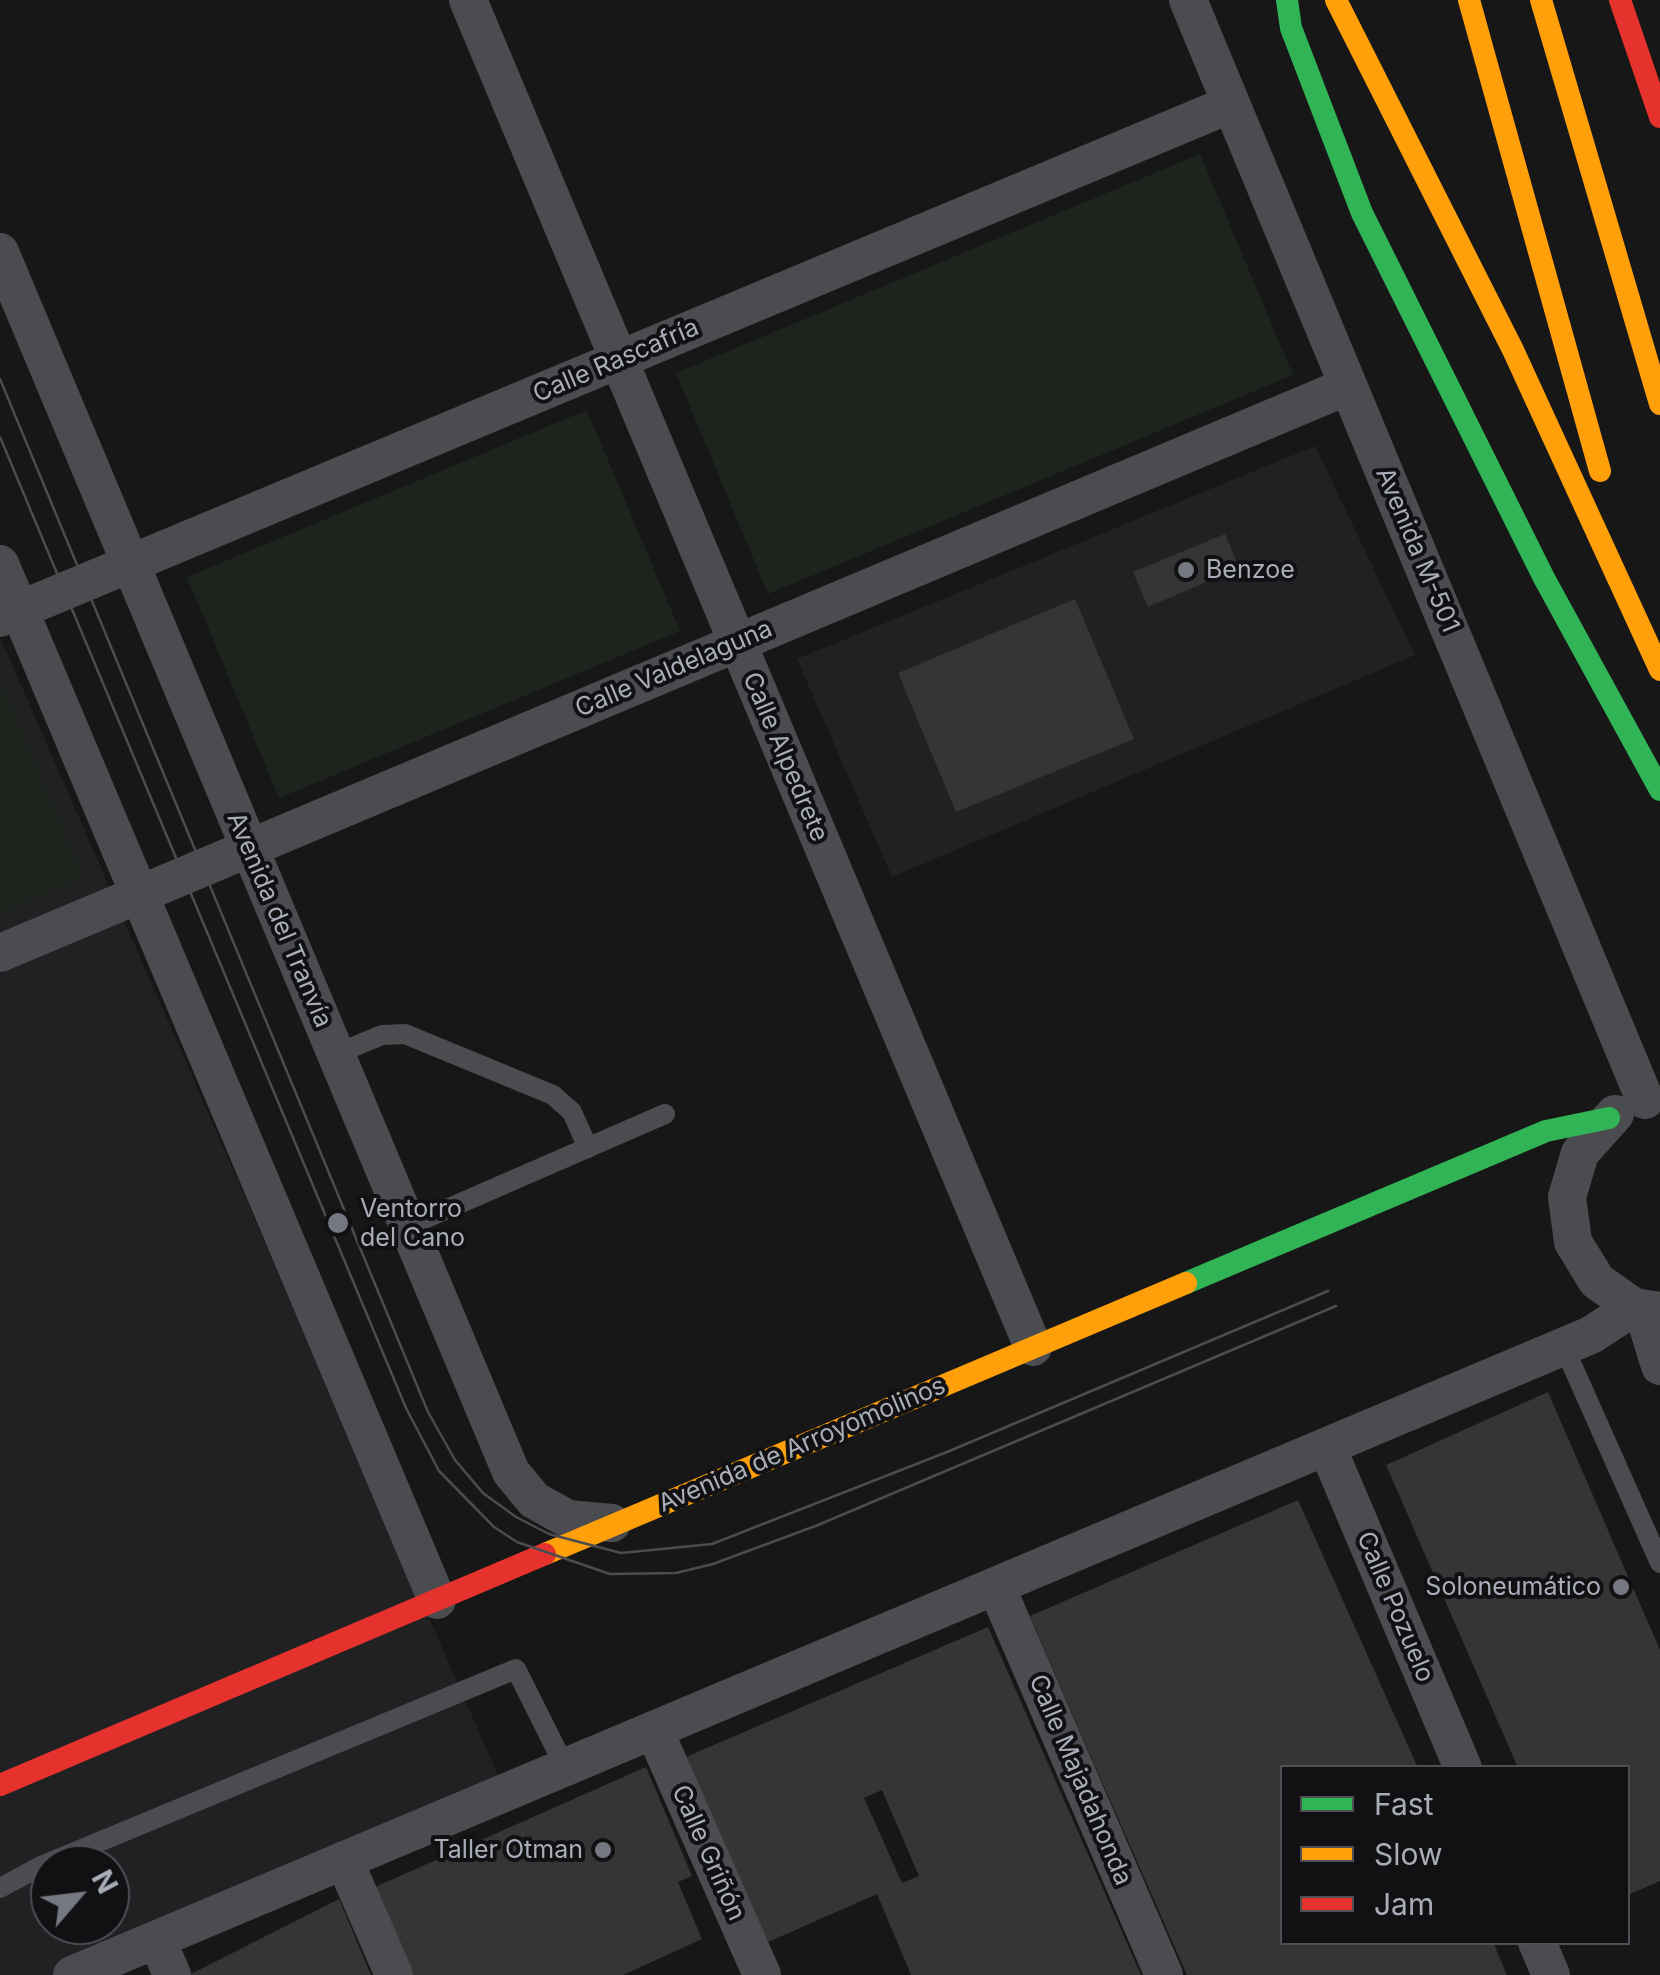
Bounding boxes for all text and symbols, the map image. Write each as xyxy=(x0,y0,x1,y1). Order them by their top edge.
street label: Calle Rascafría xyxy=(529,313,703,409)
street label: Avenida M-501 xyxy=(1369,463,1465,637)
place label: Benzoe xyxy=(1206,555,1295,585)
marker: Benzoe xyxy=(1175,559,1197,581)
street label: Calle Valdelaguna xyxy=(571,614,777,724)
street label: Calle Alpedrete xyxy=(736,668,834,846)
street label: Avenida del Tranvía xyxy=(220,808,338,1032)
place label: Ventorro del Cano xyxy=(360,1194,465,1253)
marker: Ventorro del Cano xyxy=(325,1210,351,1236)
street label: Avenida de Arroyomolinos xyxy=(654,1371,950,1519)
street label: Calle Pozuelo xyxy=(1350,1527,1440,1687)
place label: Soloneumático xyxy=(1425,1572,1601,1602)
marker: Soloneumático xyxy=(1610,1576,1632,1598)
street label: Calle Majadahonda xyxy=(1022,1670,1138,1890)
legend xyxy=(1280,1765,1630,1945)
street label: Calle Griñón xyxy=(665,1781,751,1925)
text: Fast xyxy=(1374,1786,1433,1822)
place label: Taller Otman xyxy=(434,1835,583,1865)
text: Slow xyxy=(1374,1836,1443,1872)
marker: Taller Otman xyxy=(592,1839,614,1861)
north arrow xyxy=(30,1845,130,1945)
text: N xyxy=(85,1864,125,1899)
text: Jam xyxy=(1374,1886,1434,1922)

